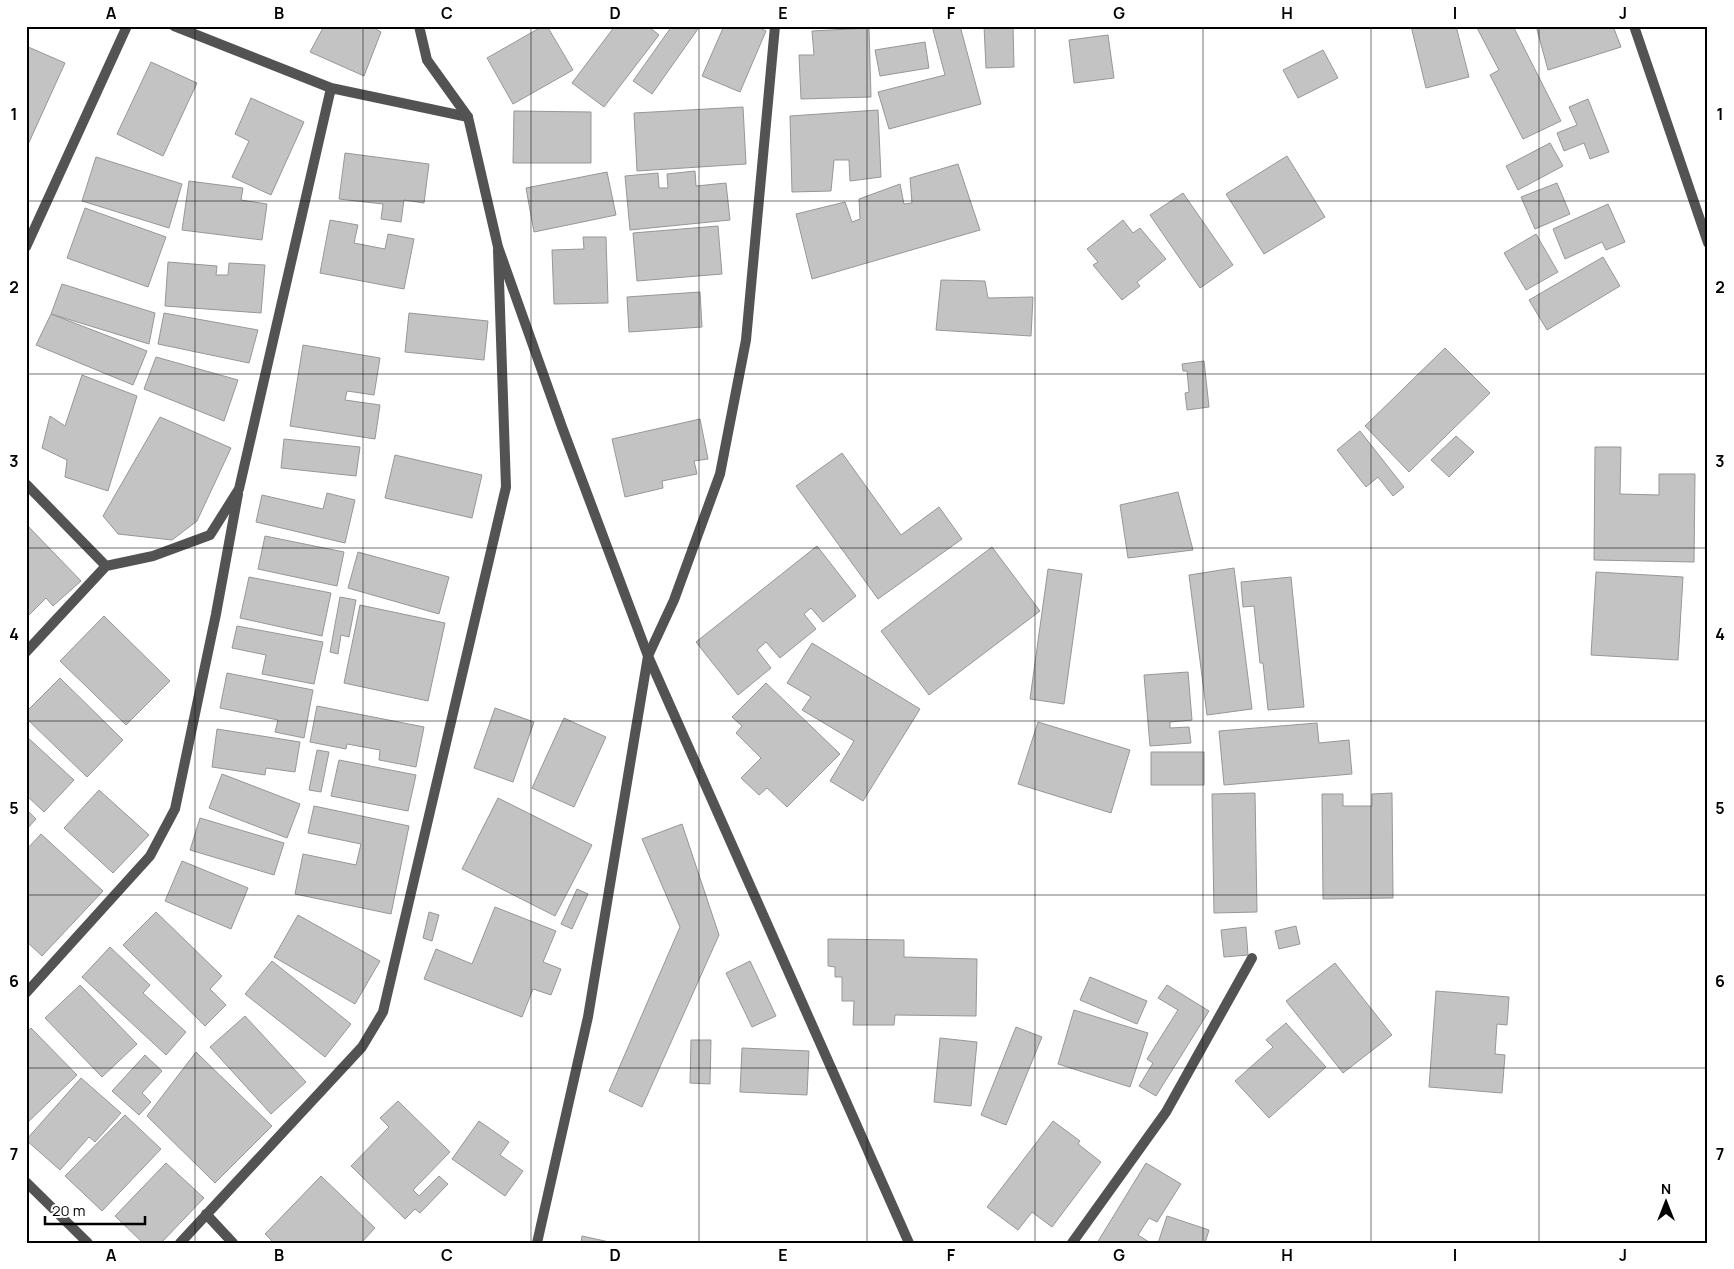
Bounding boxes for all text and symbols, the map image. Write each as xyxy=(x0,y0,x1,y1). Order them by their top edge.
text: A xyxy=(106,2,117,24)
text: B xyxy=(274,2,284,24)
text: C xyxy=(441,2,453,24)
text: D xyxy=(609,2,621,24)
text: E xyxy=(778,2,788,24)
text: F xyxy=(947,2,956,24)
text: G xyxy=(1113,2,1125,24)
text: H xyxy=(1281,2,1293,24)
text: I xyxy=(1453,2,1457,24)
text: J xyxy=(1619,2,1627,24)
text: 1 xyxy=(10,103,18,125)
text: 1 xyxy=(1716,103,1724,125)
text: 2 xyxy=(9,276,19,298)
text: 2 xyxy=(1715,276,1725,298)
text: 3 xyxy=(9,450,19,472)
text: 3 xyxy=(1715,450,1725,472)
text: 4 xyxy=(9,623,19,645)
text: 4 xyxy=(1715,623,1725,645)
text: 5 xyxy=(9,797,19,819)
text: 5 xyxy=(1715,797,1725,819)
text: 6 xyxy=(9,970,19,992)
text: 6 xyxy=(1715,970,1725,992)
text: 7 xyxy=(10,1143,18,1165)
text: 7 xyxy=(1716,1143,1724,1165)
north arrow xyxy=(1642,1176,1692,1226)
text: N xyxy=(1661,1179,1671,1198)
scale bar xyxy=(45,1194,145,1226)
text: 20 m xyxy=(52,1200,85,1221)
text: A xyxy=(106,1244,117,1266)
text: B xyxy=(274,1244,284,1266)
text: C xyxy=(441,1244,453,1266)
text: D xyxy=(609,1244,621,1266)
text: E xyxy=(778,1244,788,1266)
text: F xyxy=(947,1244,956,1266)
text: G xyxy=(1113,1244,1125,1266)
text: H xyxy=(1281,1244,1293,1266)
text: I xyxy=(1453,1244,1457,1266)
text: J xyxy=(1619,1244,1627,1266)

